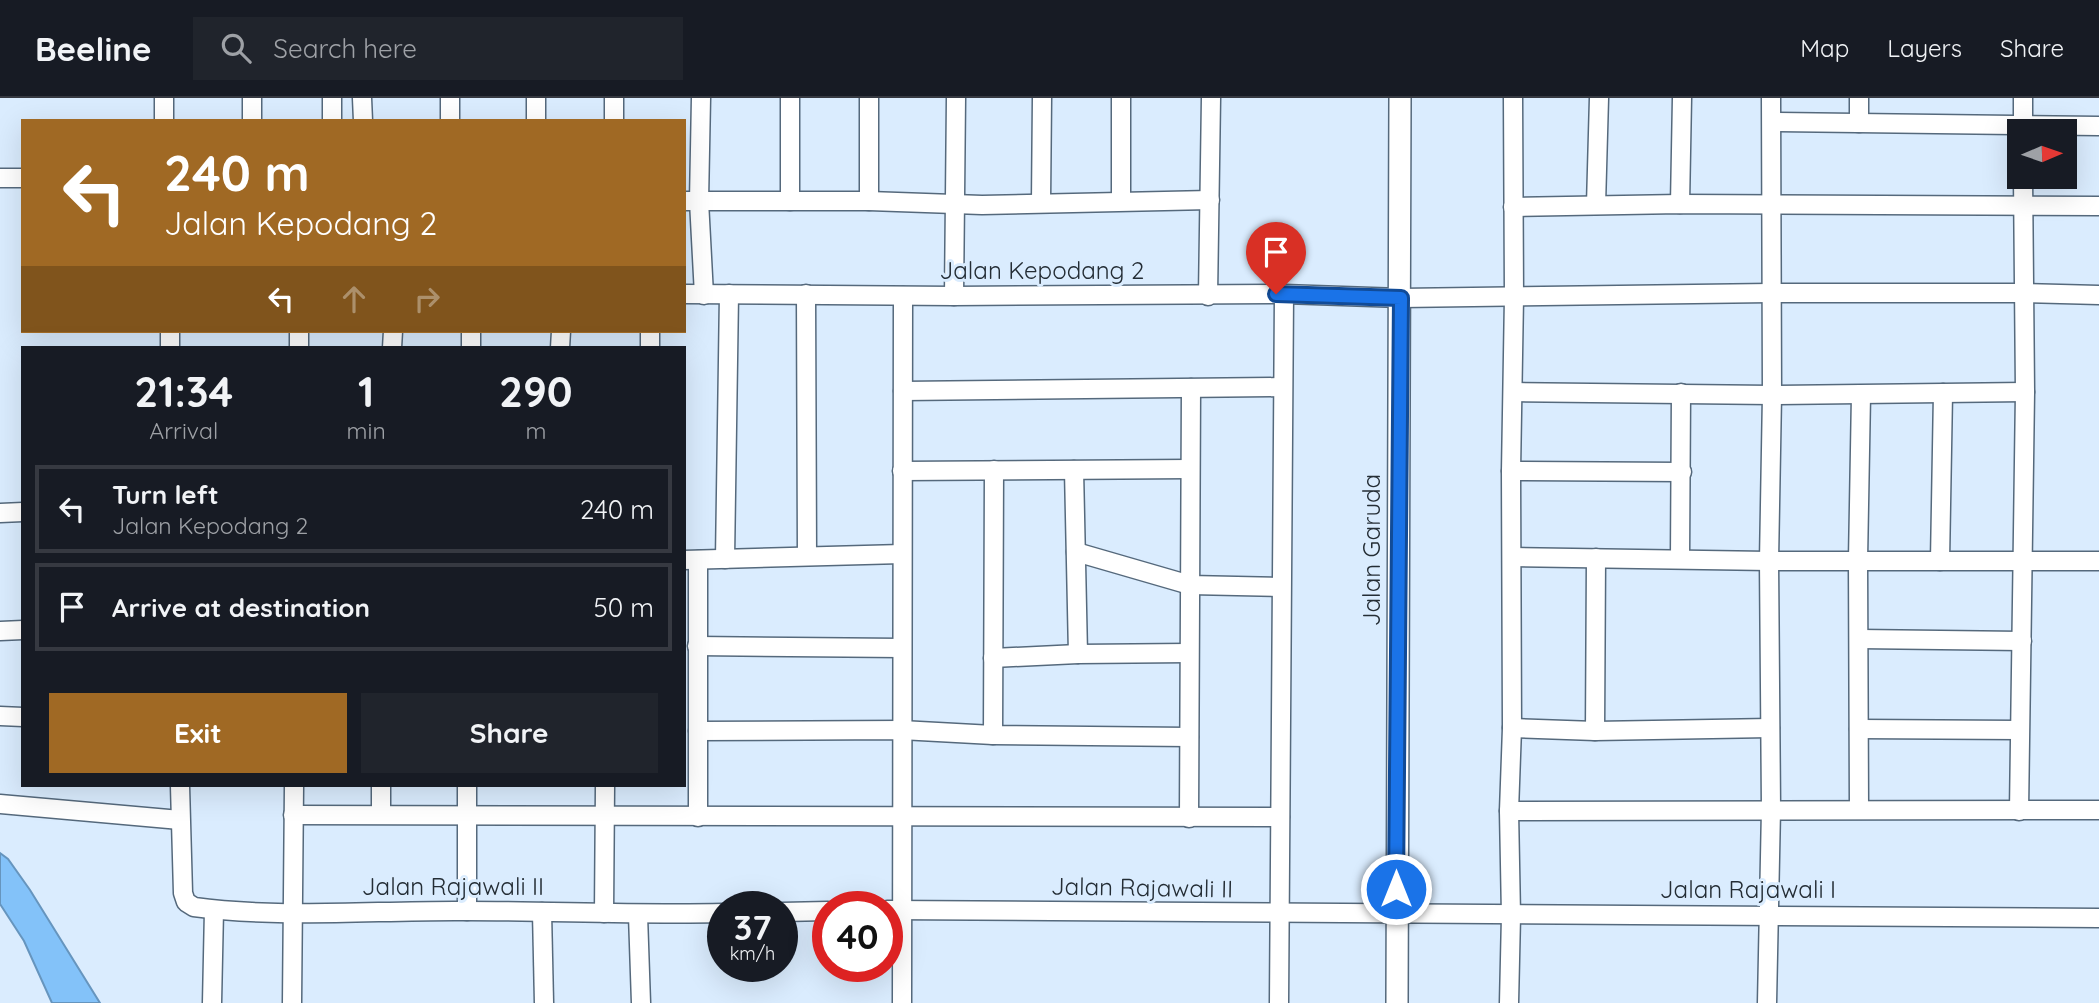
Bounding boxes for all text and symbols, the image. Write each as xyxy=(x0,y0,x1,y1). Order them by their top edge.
search box xyxy=(193,17,683,80)
text: Beeline xyxy=(35,28,151,69)
icon: search xyxy=(217,29,255,67)
text: Search here xyxy=(273,32,417,65)
text: Map xyxy=(1800,33,1849,63)
text: Layers xyxy=(1887,33,1962,63)
text: Share xyxy=(2000,33,2064,63)
north arrow xyxy=(2007,119,2077,189)
map controls xyxy=(2007,119,2077,189)
text: 240 m xyxy=(164,142,310,203)
icon: left xyxy=(49,147,140,238)
text: Jalan Kepodang 2 xyxy=(164,203,437,243)
pin xyxy=(1246,222,1306,294)
icon: arrive xyxy=(1257,233,1295,271)
street label: Jalan Kepodang 2 xyxy=(940,255,1144,285)
icon: left xyxy=(262,280,300,318)
icon: ahead xyxy=(335,280,373,318)
icon: right xyxy=(408,280,446,318)
text: 21:34 xyxy=(134,365,233,418)
text: 1 xyxy=(358,365,374,418)
text: 290 xyxy=(499,365,573,418)
text: Arrival xyxy=(149,416,218,445)
text: min xyxy=(347,416,386,445)
text: m xyxy=(525,416,546,445)
street label: Jalan Garuda xyxy=(1356,474,1386,626)
text: Turn left xyxy=(112,478,219,511)
icon: left xyxy=(53,490,91,528)
text: 240 m xyxy=(580,493,654,526)
text: Jalan Kepodang 2 xyxy=(112,511,308,540)
icon: arrive xyxy=(53,588,91,626)
text: Arrive at destination xyxy=(112,591,370,624)
text: 50 m xyxy=(594,591,654,624)
button: Exit xyxy=(49,693,347,773)
button: Share xyxy=(361,693,658,773)
position arrow xyxy=(1359,852,1433,926)
street label: Jalan Rajawali II xyxy=(1051,870,1233,904)
street label: Jalan Rajawali II xyxy=(362,871,544,901)
street label: Jalan Rajawali I xyxy=(1660,874,1836,904)
speed limit sign: 40 xyxy=(812,891,903,982)
text: 37 xyxy=(733,905,772,949)
text: km/h xyxy=(730,942,775,965)

